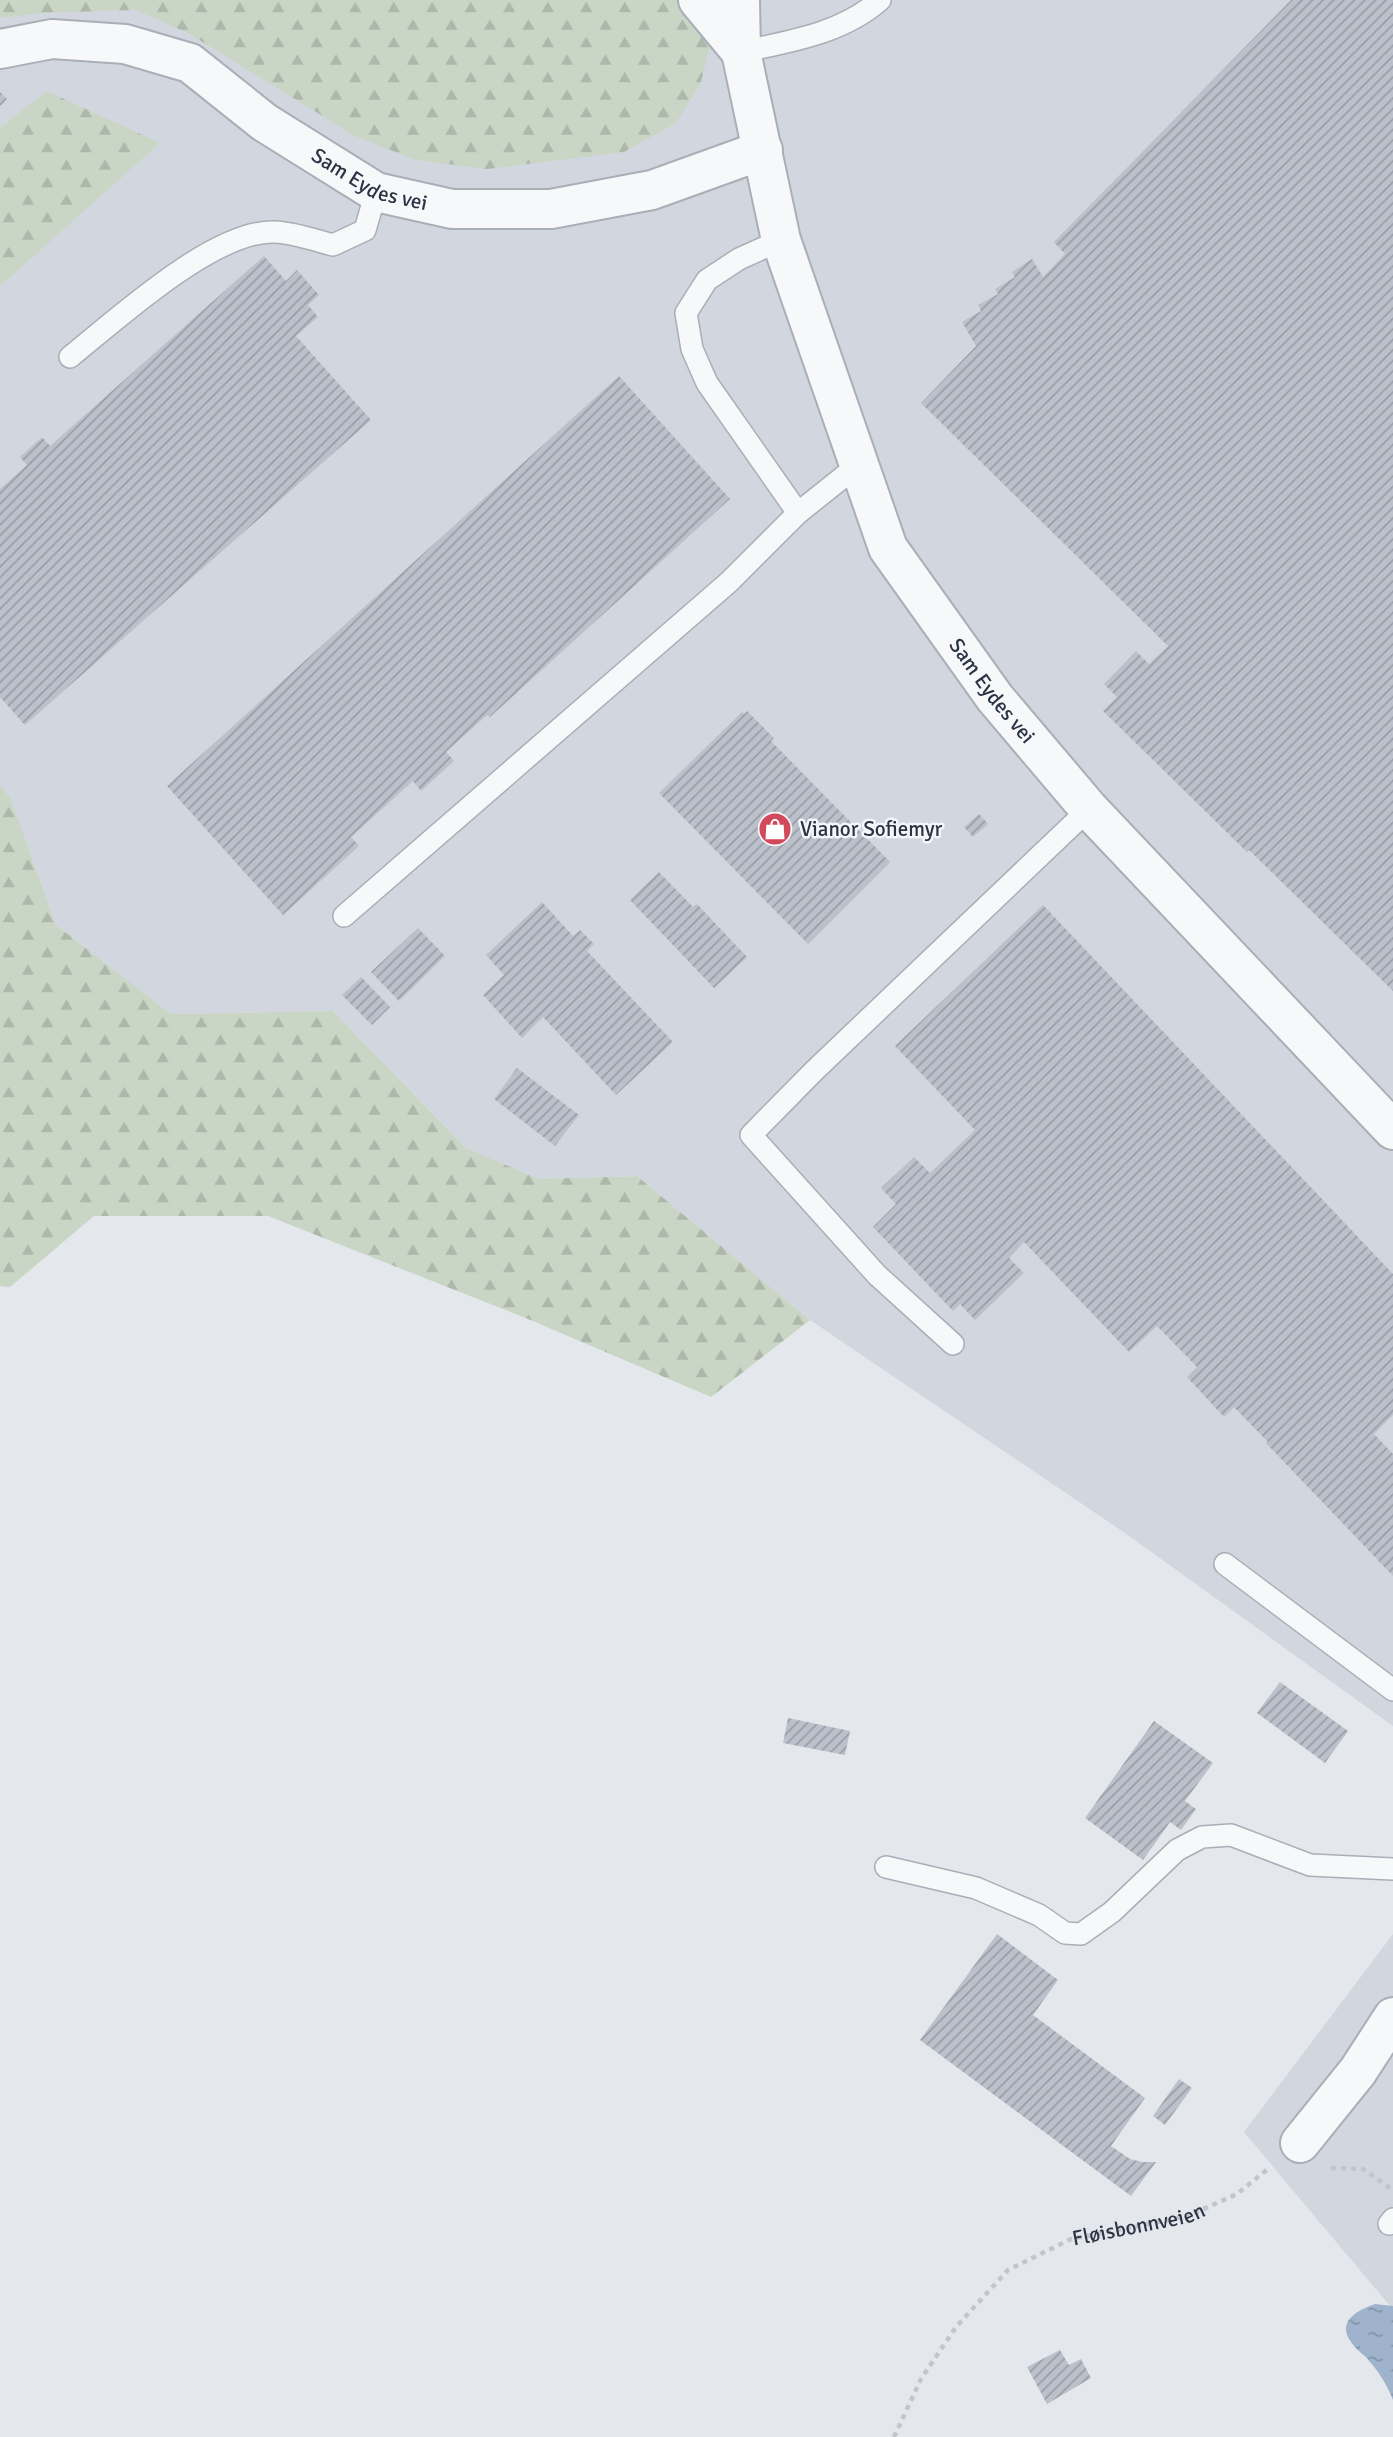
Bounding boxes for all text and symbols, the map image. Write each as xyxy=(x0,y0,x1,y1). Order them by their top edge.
street label: Sam Eydes vei xyxy=(307,142,430,216)
street label: Sam Eydes vei xyxy=(943,633,1041,749)
shop icon: Vianor Sofiemyr xyxy=(756,810,794,848)
place label: Vianor Sofiemyr xyxy=(800,816,942,842)
street label: Fløisbonnveien xyxy=(1070,2197,1209,2251)

